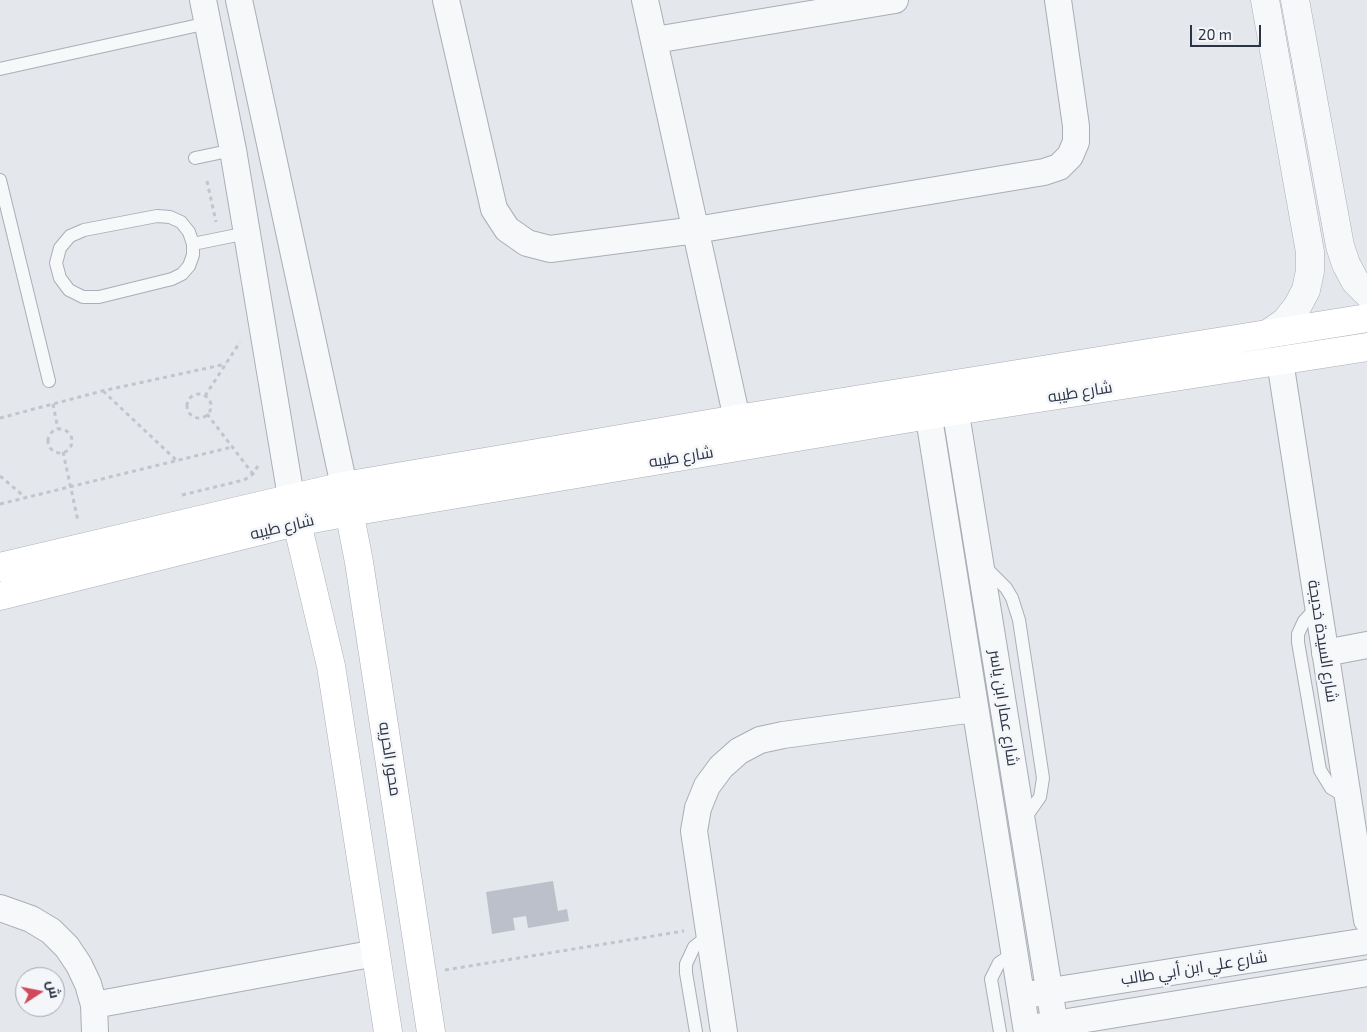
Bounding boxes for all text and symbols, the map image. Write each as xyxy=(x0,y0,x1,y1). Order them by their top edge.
scale bar xyxy=(1192,15,1263,47)
text: 20 m xyxy=(1198,25,1232,43)
street label: شارع طيبه xyxy=(1046,377,1114,407)
street label: شارع طيبه xyxy=(647,442,715,472)
street label: شارع طيبه xyxy=(248,510,316,544)
street label: شارع السيدة خديجة xyxy=(1304,578,1342,704)
street label: شارع عمار ابن ياسر xyxy=(985,649,1023,767)
street label: محور الحريه xyxy=(375,721,405,797)
street label: شارع علي ابن أبي طالب xyxy=(1119,947,1269,989)
north arrow xyxy=(15,967,65,1017)
text: ش xyxy=(44,979,64,1000)

